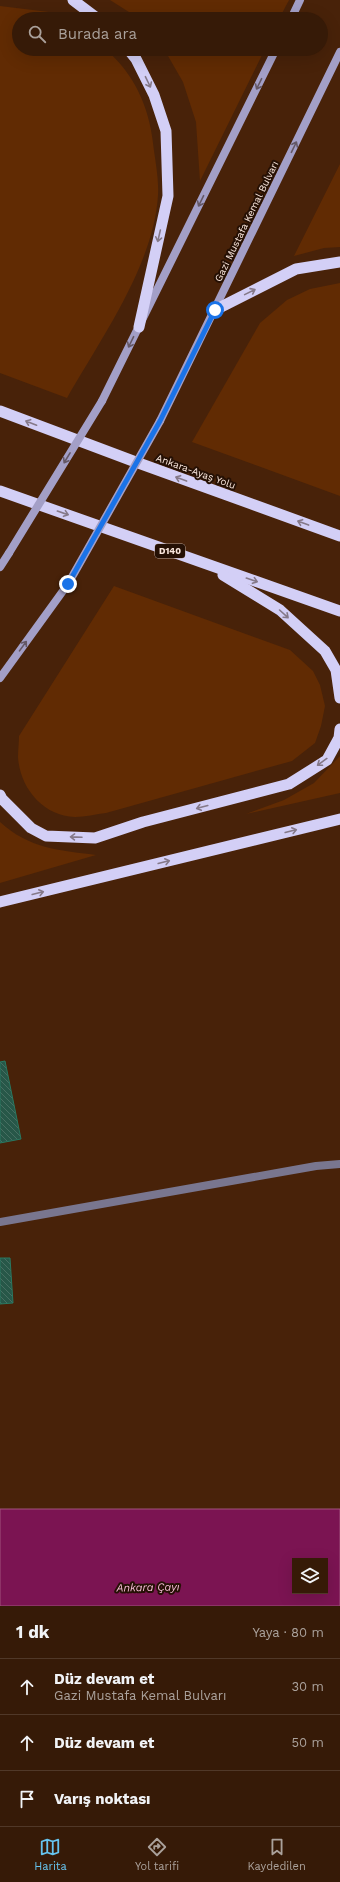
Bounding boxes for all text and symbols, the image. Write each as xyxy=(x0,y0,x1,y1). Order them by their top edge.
search box xyxy=(12,12,328,56)
icon: search xyxy=(26,23,48,45)
text: Burada ara xyxy=(58,25,137,43)
one-way arrow xyxy=(145,76,152,88)
one-way arrow xyxy=(255,78,262,90)
one-way arrow xyxy=(291,141,298,153)
street label: Gazi Mustafa Kemal Bulvarı xyxy=(212,159,280,283)
one-way arrow xyxy=(197,194,204,206)
one-way arrow xyxy=(155,229,163,242)
one-way arrow xyxy=(243,288,255,295)
route start xyxy=(206,301,224,319)
one-way arrow xyxy=(127,336,134,348)
one-way arrow xyxy=(26,418,38,426)
one-way arrow xyxy=(63,452,71,464)
street label: Ankara-Ayaş Yolu xyxy=(155,452,237,491)
one-way arrow xyxy=(176,474,188,482)
one-way arrow xyxy=(57,510,69,518)
one-way arrow xyxy=(298,518,310,526)
road number: D140 xyxy=(155,544,185,558)
route end xyxy=(59,575,77,593)
one-way arrow xyxy=(245,577,258,584)
one-way arrow xyxy=(279,609,289,618)
one-way arrow xyxy=(19,641,27,652)
one-way arrow xyxy=(317,758,328,766)
one-way arrow xyxy=(196,804,209,811)
one-way arrow xyxy=(284,827,297,835)
one-way arrow xyxy=(70,833,83,841)
one-way arrow xyxy=(157,857,170,865)
one-way arrow xyxy=(31,888,44,896)
map controls xyxy=(292,1558,328,1594)
button: layers xyxy=(292,1558,328,1594)
water label: Ankara Çayı xyxy=(115,1580,180,1595)
text: 1 dk xyxy=(16,1622,49,1642)
text: Yaya · 80 m xyxy=(252,1625,324,1640)
text: Düz devam et xyxy=(54,1670,154,1688)
icon: ahead xyxy=(16,1676,38,1698)
text: 30 m xyxy=(292,1679,324,1694)
text: Gazi Mustafa Kemal Bulvarı xyxy=(54,1688,227,1703)
icon: ahead xyxy=(16,1732,38,1754)
text: Düz devam et xyxy=(54,1734,154,1752)
text: 50 m xyxy=(292,1735,324,1750)
icon: arrive xyxy=(16,1788,38,1810)
text: Varış noktası xyxy=(54,1790,151,1808)
tab: Harita xyxy=(34,1836,67,1873)
tab: Yol tarifi xyxy=(135,1836,179,1873)
tab: Kaydedilen xyxy=(248,1836,306,1873)

